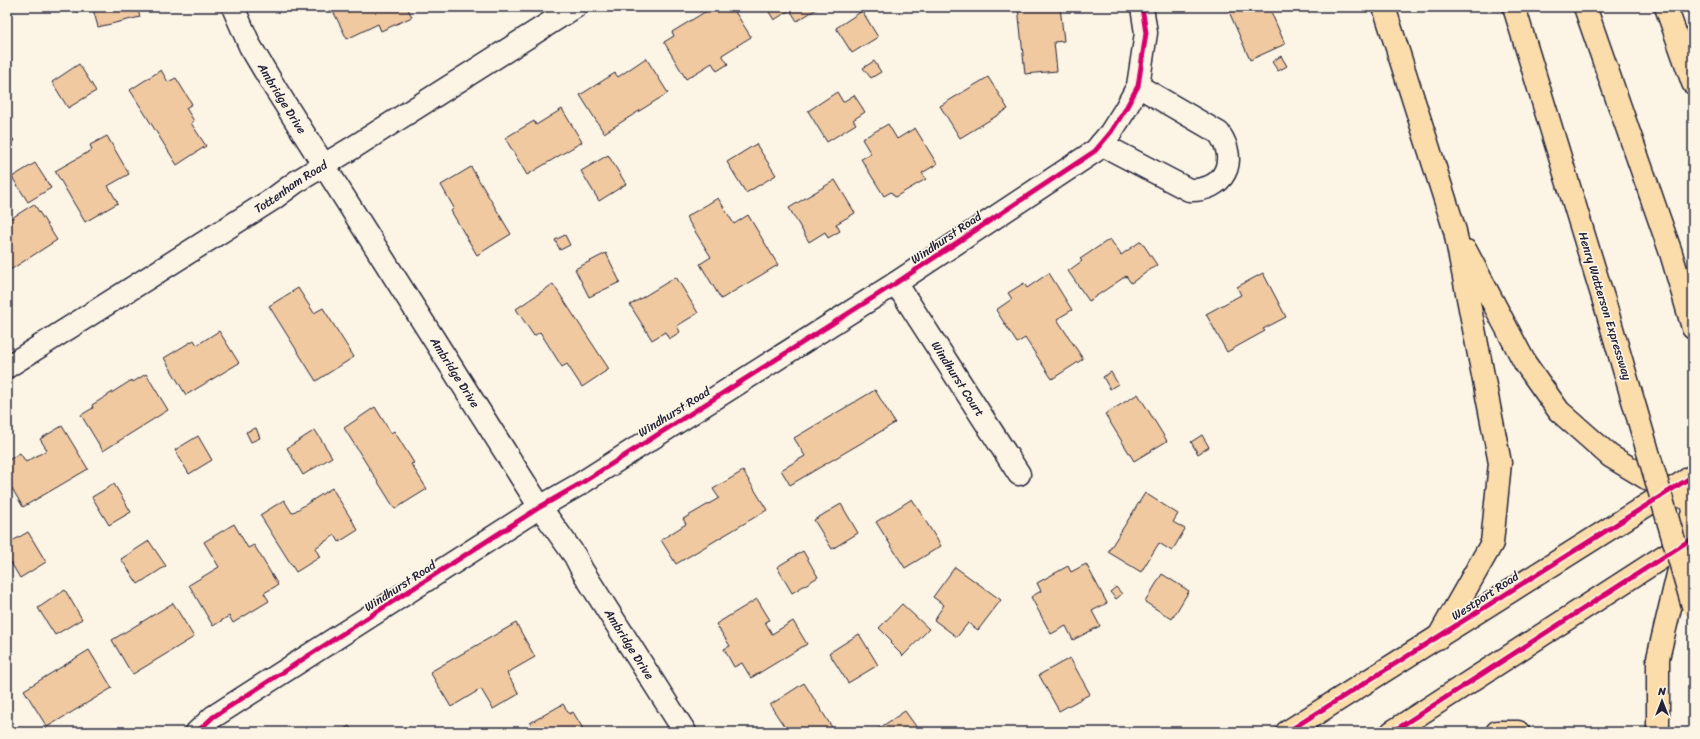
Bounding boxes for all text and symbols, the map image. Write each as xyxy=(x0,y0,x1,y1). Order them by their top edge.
street label: Ambridge Drive xyxy=(251,58,313,139)
street label: Tottenham Road xyxy=(249,154,333,219)
street label: Windhurst Road xyxy=(906,205,988,270)
street label: Henry Watterson Expressway xyxy=(1572,229,1638,384)
street label: Ambridge Drive xyxy=(424,332,486,412)
street label: Windhurst Court xyxy=(925,336,990,421)
street label: Windhurst Road xyxy=(633,380,716,443)
street label: Windhurst Road xyxy=(360,554,442,618)
street label: Westport Road xyxy=(1447,565,1524,626)
street label: Ambridge Drive xyxy=(598,603,660,684)
north arrow xyxy=(1642,681,1682,721)
text: N xyxy=(1657,682,1666,701)

